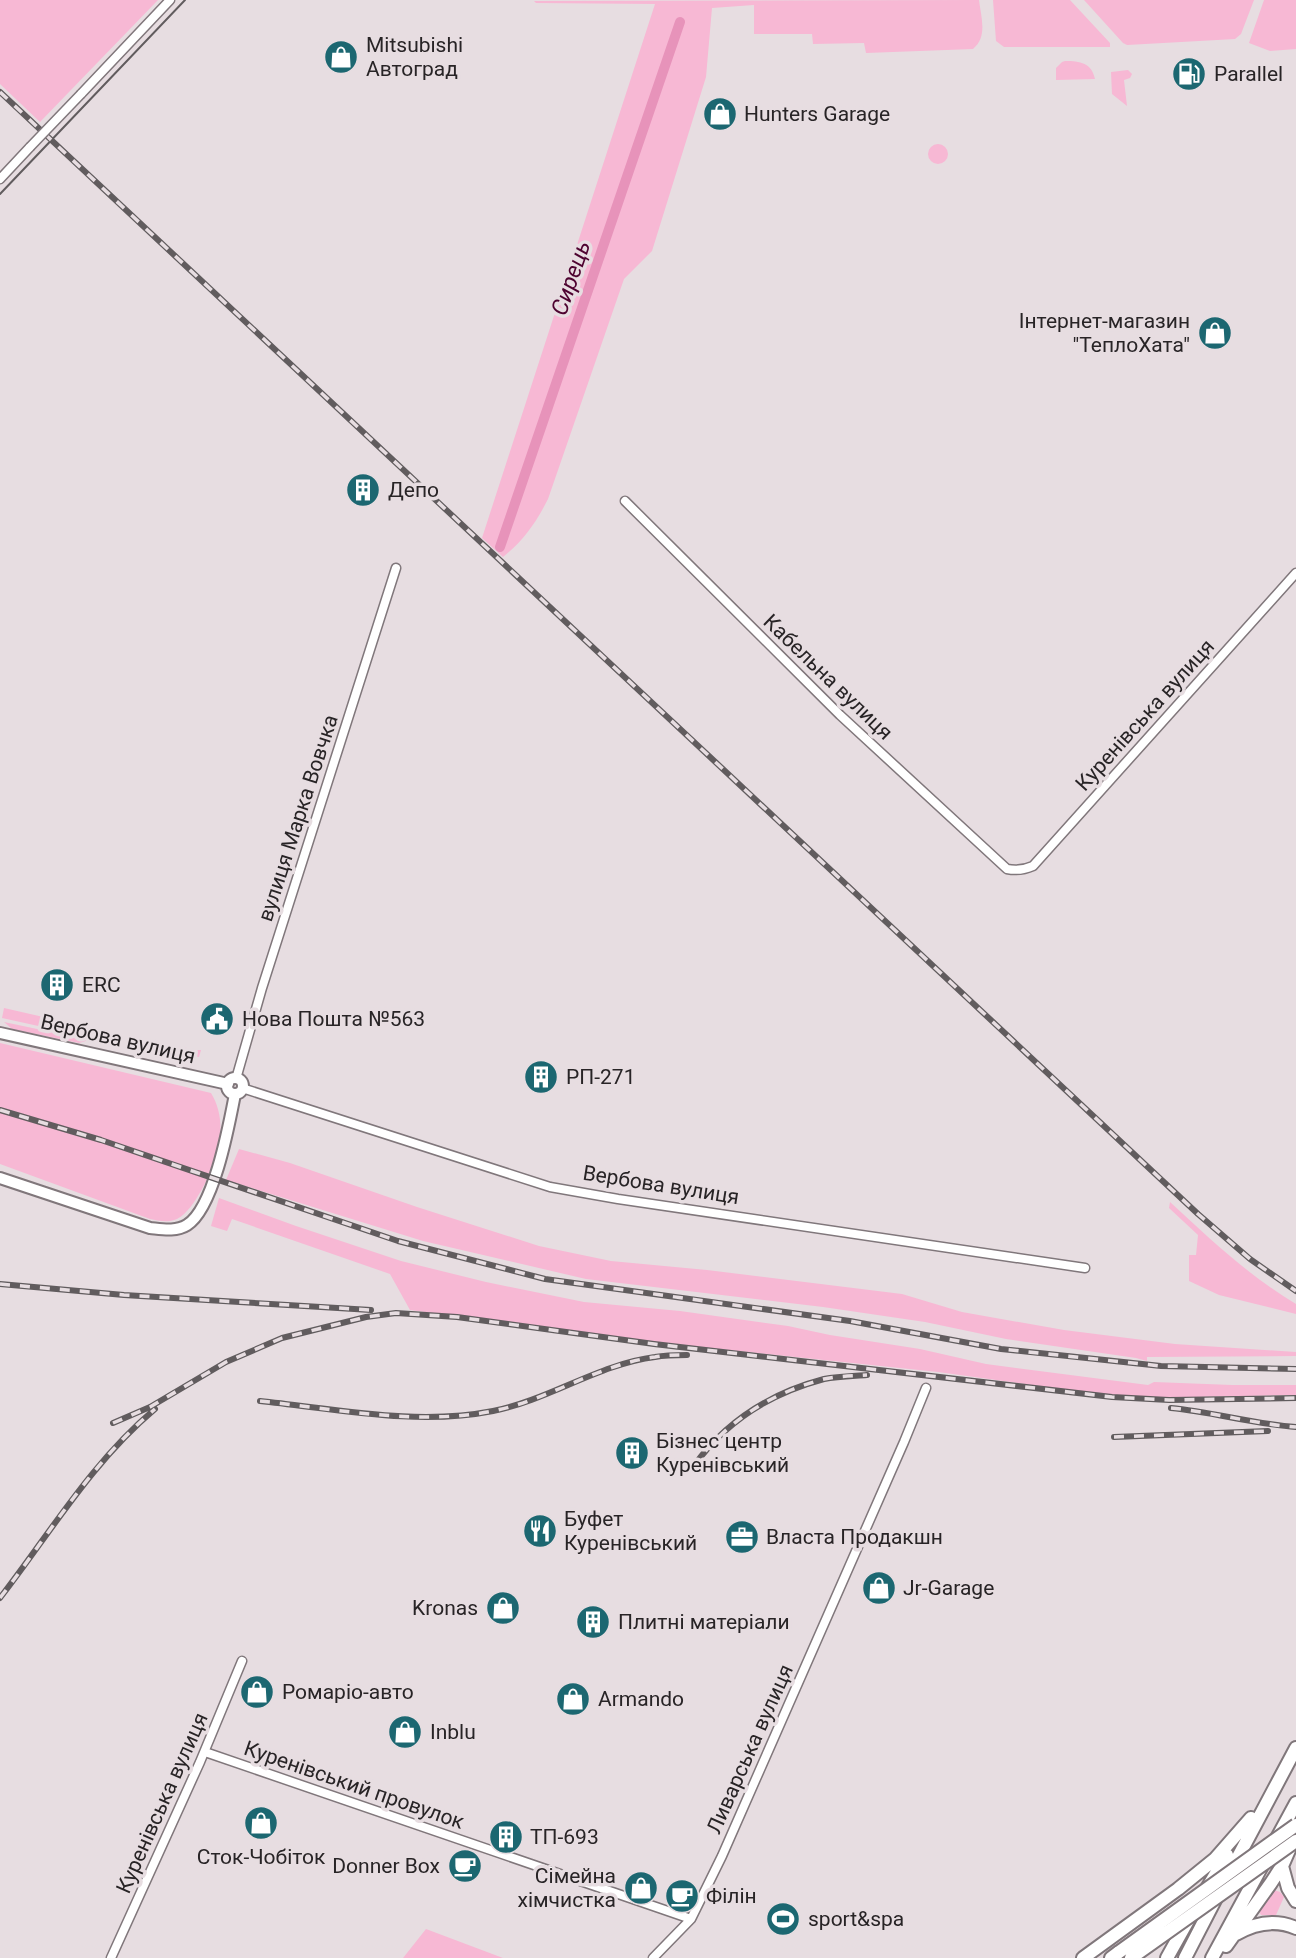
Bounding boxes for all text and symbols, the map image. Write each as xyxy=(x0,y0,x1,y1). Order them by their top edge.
place label: Mitsubishi Автоград xyxy=(366,33,463,81)
shop icon: Mitsubishi Автоград xyxy=(322,38,360,76)
fuel station icon: Parallel xyxy=(1170,55,1208,93)
place label: Parallel xyxy=(1214,62,1283,86)
shop icon: Hunters Garage xyxy=(701,95,739,133)
place label: Hunters Garage xyxy=(744,102,890,126)
water label: Сирець xyxy=(546,237,596,319)
place label: Інтернет-магазин "ТеплоХата" xyxy=(1019,309,1190,357)
shop icon: Інтернет-магазин "ТеплоХата" xyxy=(1196,314,1234,352)
building icon: Депо xyxy=(344,471,382,509)
place label: Депо xyxy=(388,478,439,502)
street label: Кабельна вулиця xyxy=(759,609,897,745)
street label: Куренівська вулиця xyxy=(1071,634,1219,796)
street label: вулиця Марка Вовчка xyxy=(253,712,343,924)
building icon: ERC xyxy=(38,966,76,1004)
place label: ERC xyxy=(82,973,121,997)
public building icon: Нова Пошта №563 xyxy=(198,1000,236,1038)
place label: Нова Пошта №563 xyxy=(242,1007,425,1031)
street label: Вербова вулиця xyxy=(38,1010,198,1068)
building icon: РП-271 xyxy=(522,1058,560,1096)
place label: РП-271 xyxy=(566,1065,635,1089)
street label: Вербова вулиця xyxy=(581,1161,741,1209)
place label: Бізнес центр Куренівський xyxy=(656,1429,789,1477)
building icon: Бізнес центр Куренівський xyxy=(613,1434,651,1472)
place label: Буфет Куренівський xyxy=(564,1507,697,1555)
restaurant icon: Буфет Куренівський xyxy=(521,1512,559,1550)
office icon: Власта Продакшн xyxy=(723,1518,761,1556)
place label: Власта Продакшн xyxy=(766,1525,943,1549)
shop icon: Jr-Garage xyxy=(860,1569,898,1607)
place label: Jr-Garage xyxy=(903,1576,994,1600)
shop icon: Kronas xyxy=(484,1589,522,1627)
place label: Kronas xyxy=(412,1596,478,1620)
building icon: Плитні матеріали xyxy=(574,1603,612,1641)
place label: Плитні матеріали xyxy=(618,1610,790,1634)
street label: Ливарська вулиця xyxy=(702,1661,798,1837)
shop icon: Ромаріо-авто xyxy=(238,1673,276,1711)
place label: Ромаріо-авто xyxy=(282,1680,414,1704)
shop icon: Armando xyxy=(554,1680,592,1718)
place label: Armando xyxy=(598,1687,684,1711)
street label: Куренівська вулиця xyxy=(111,1709,213,1897)
shop icon: Inblu xyxy=(386,1713,424,1751)
place label: Inblu xyxy=(430,1720,476,1744)
street label: Куренівський провулок xyxy=(241,1736,468,1834)
shop icon: Сток-Чобіток xyxy=(242,1804,280,1842)
building icon: ТП-693 xyxy=(487,1818,525,1856)
place label: ТП-693 xyxy=(530,1825,599,1849)
place label: Сток-Чобіток xyxy=(197,1845,326,1869)
cafe icon: Donner Box xyxy=(446,1847,484,1885)
place label: Donner Box xyxy=(332,1854,440,1878)
place label: Сімейна хімчистка xyxy=(517,1864,616,1912)
shop icon: Сімейна хімчистка xyxy=(622,1869,660,1907)
cafe icon: Філін xyxy=(663,1877,701,1915)
place label: Філін xyxy=(706,1884,757,1908)
sports icon: sport&spa xyxy=(764,1900,802,1938)
place label: sport&spa xyxy=(808,1907,904,1931)

